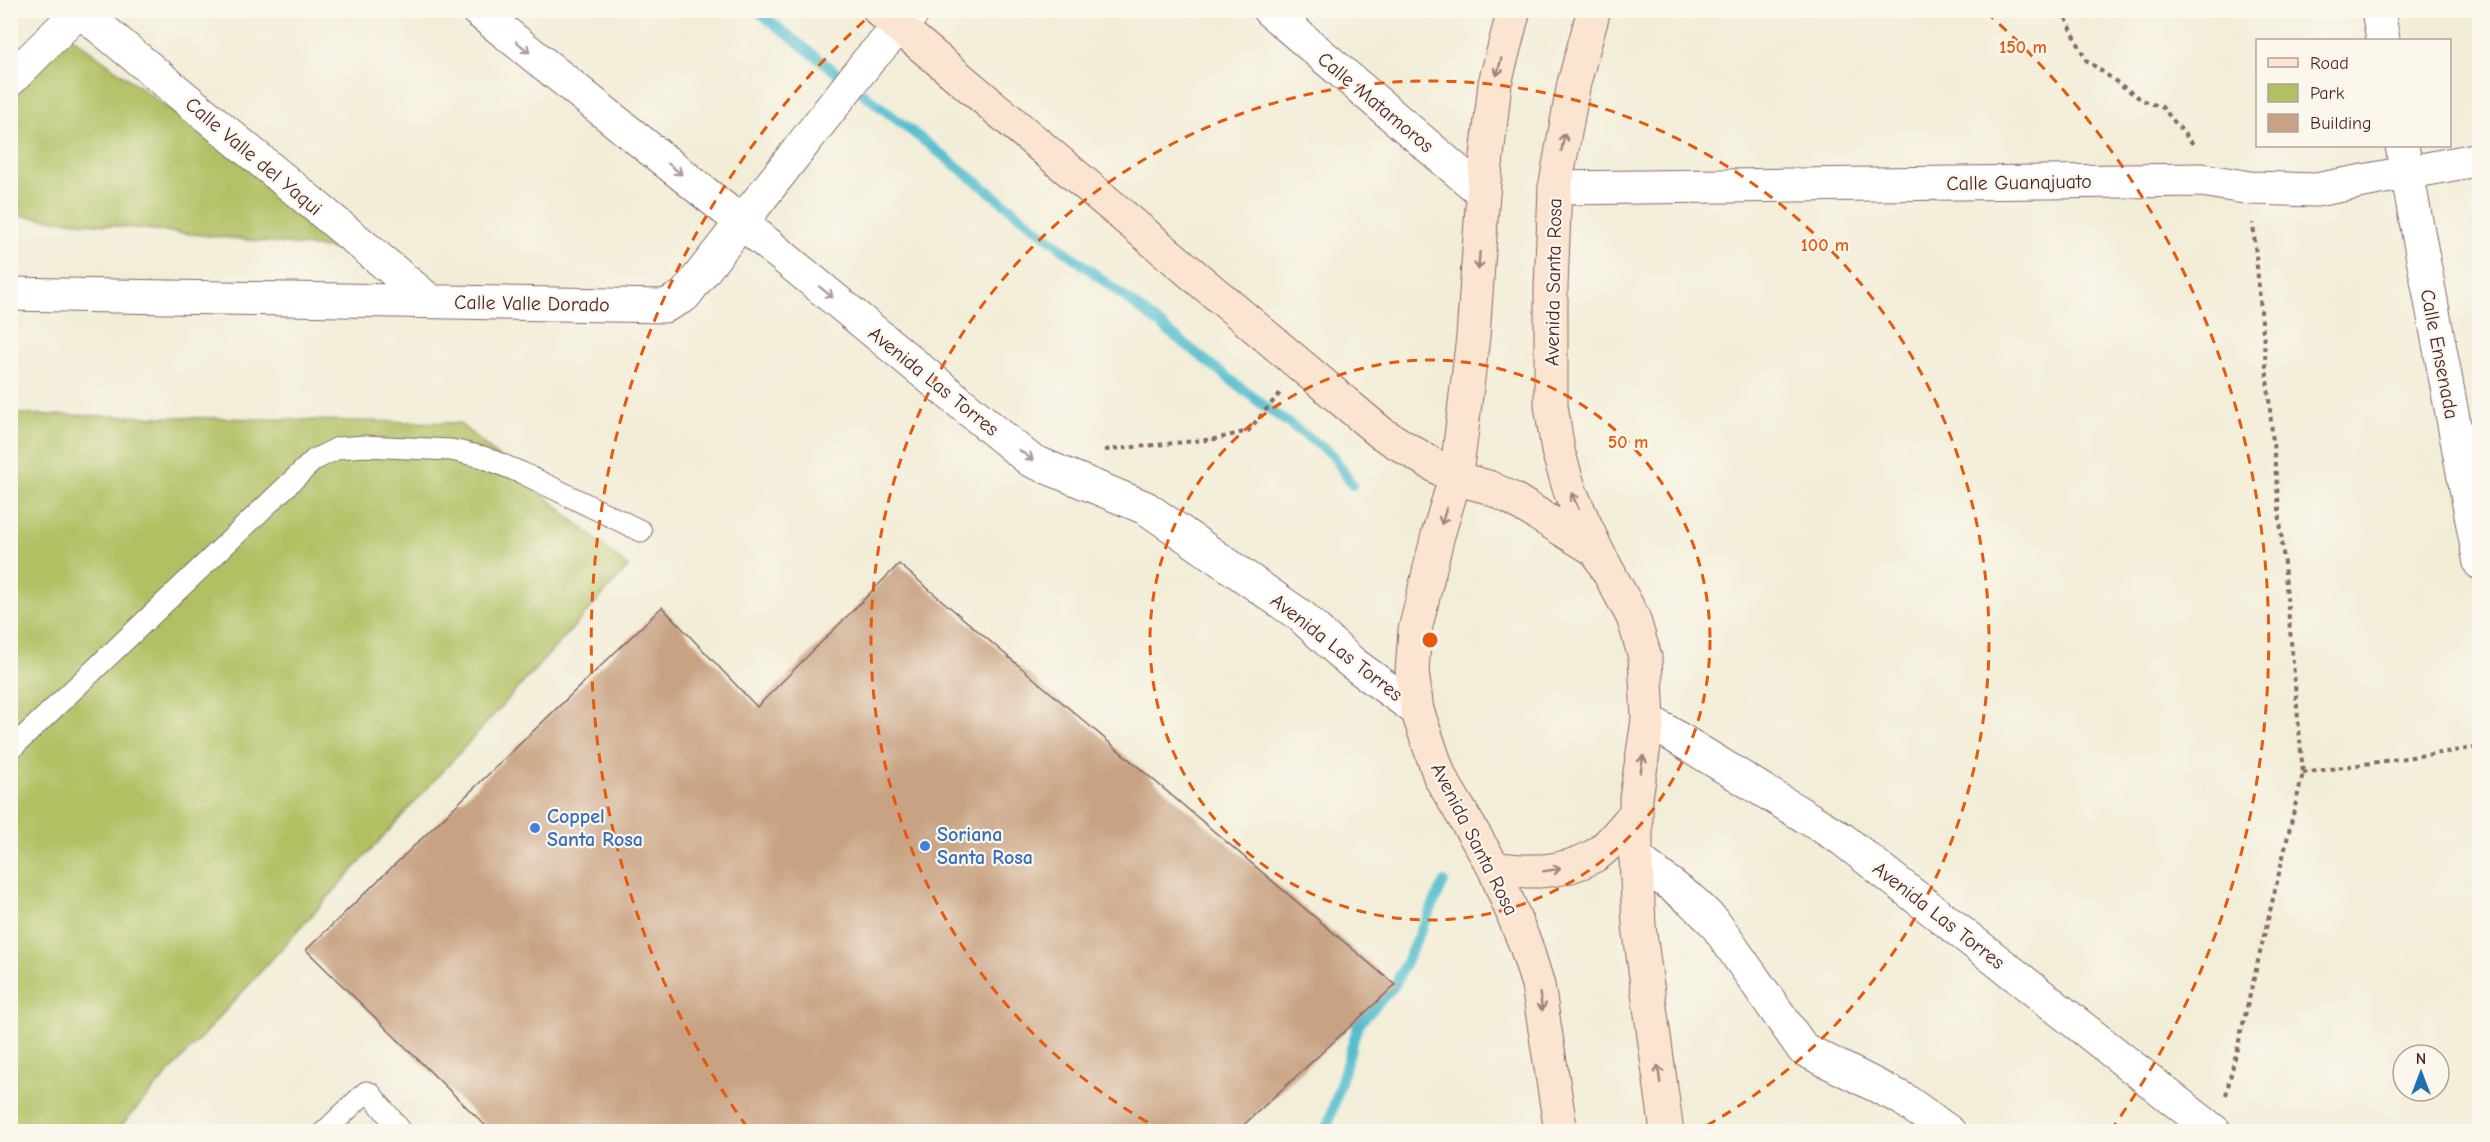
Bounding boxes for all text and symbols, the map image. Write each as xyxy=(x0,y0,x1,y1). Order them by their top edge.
text: 150 m xyxy=(1999,37,2047,58)
legend xyxy=(2256,39,2451,147)
one-way arrow xyxy=(515,41,531,54)
street label: Calle Matamoros xyxy=(1313,47,1438,158)
text: Road xyxy=(2310,53,2349,74)
one-way arrow xyxy=(1493,57,1504,76)
text: Park xyxy=(2310,83,2345,104)
street label: Calle Valle del Yaqui xyxy=(181,93,327,220)
text: Building xyxy=(2310,113,2372,134)
one-way arrow xyxy=(1558,132,1569,152)
one-way arrow xyxy=(667,162,682,176)
street label: Calle Guanajuato xyxy=(1946,170,2092,195)
street label: Avenida Santa Rosa xyxy=(1541,198,1566,366)
text: 100 m xyxy=(1801,235,1849,256)
one-way arrow xyxy=(1473,250,1484,270)
one-way arrow xyxy=(818,285,833,299)
street label: Calle Ensenada xyxy=(2416,287,2463,421)
street label: Calle Valle Dorado xyxy=(454,291,610,316)
street label: Avenida Las Torres xyxy=(864,322,1003,441)
text: 50 m xyxy=(1608,432,1648,453)
one-way arrow xyxy=(1017,449,1033,461)
one-way arrow xyxy=(1568,492,1580,510)
one-way arrow xyxy=(1438,506,1449,525)
street label: Avenida Las Torres xyxy=(1266,589,1407,706)
centre of rings xyxy=(1420,630,1440,650)
one-way arrow xyxy=(1637,754,1648,774)
street label: Avenida Santa Rosa xyxy=(1426,759,1523,919)
place label: Coppel Santa Rosa xyxy=(547,805,643,851)
marker: Coppel Santa Rosa xyxy=(528,821,542,835)
place label: Soriana Santa Rosa xyxy=(937,823,1033,869)
marker: Soriana Santa Rosa xyxy=(918,839,932,853)
street label: Avenida Las Torres xyxy=(1868,857,2009,974)
one-way arrow xyxy=(1541,865,1561,876)
one-way arrow xyxy=(1536,992,1547,1011)
north arrow xyxy=(2391,1043,2451,1103)
text: N xyxy=(2416,1050,2426,1068)
one-way arrow xyxy=(1653,1064,1664,1084)

